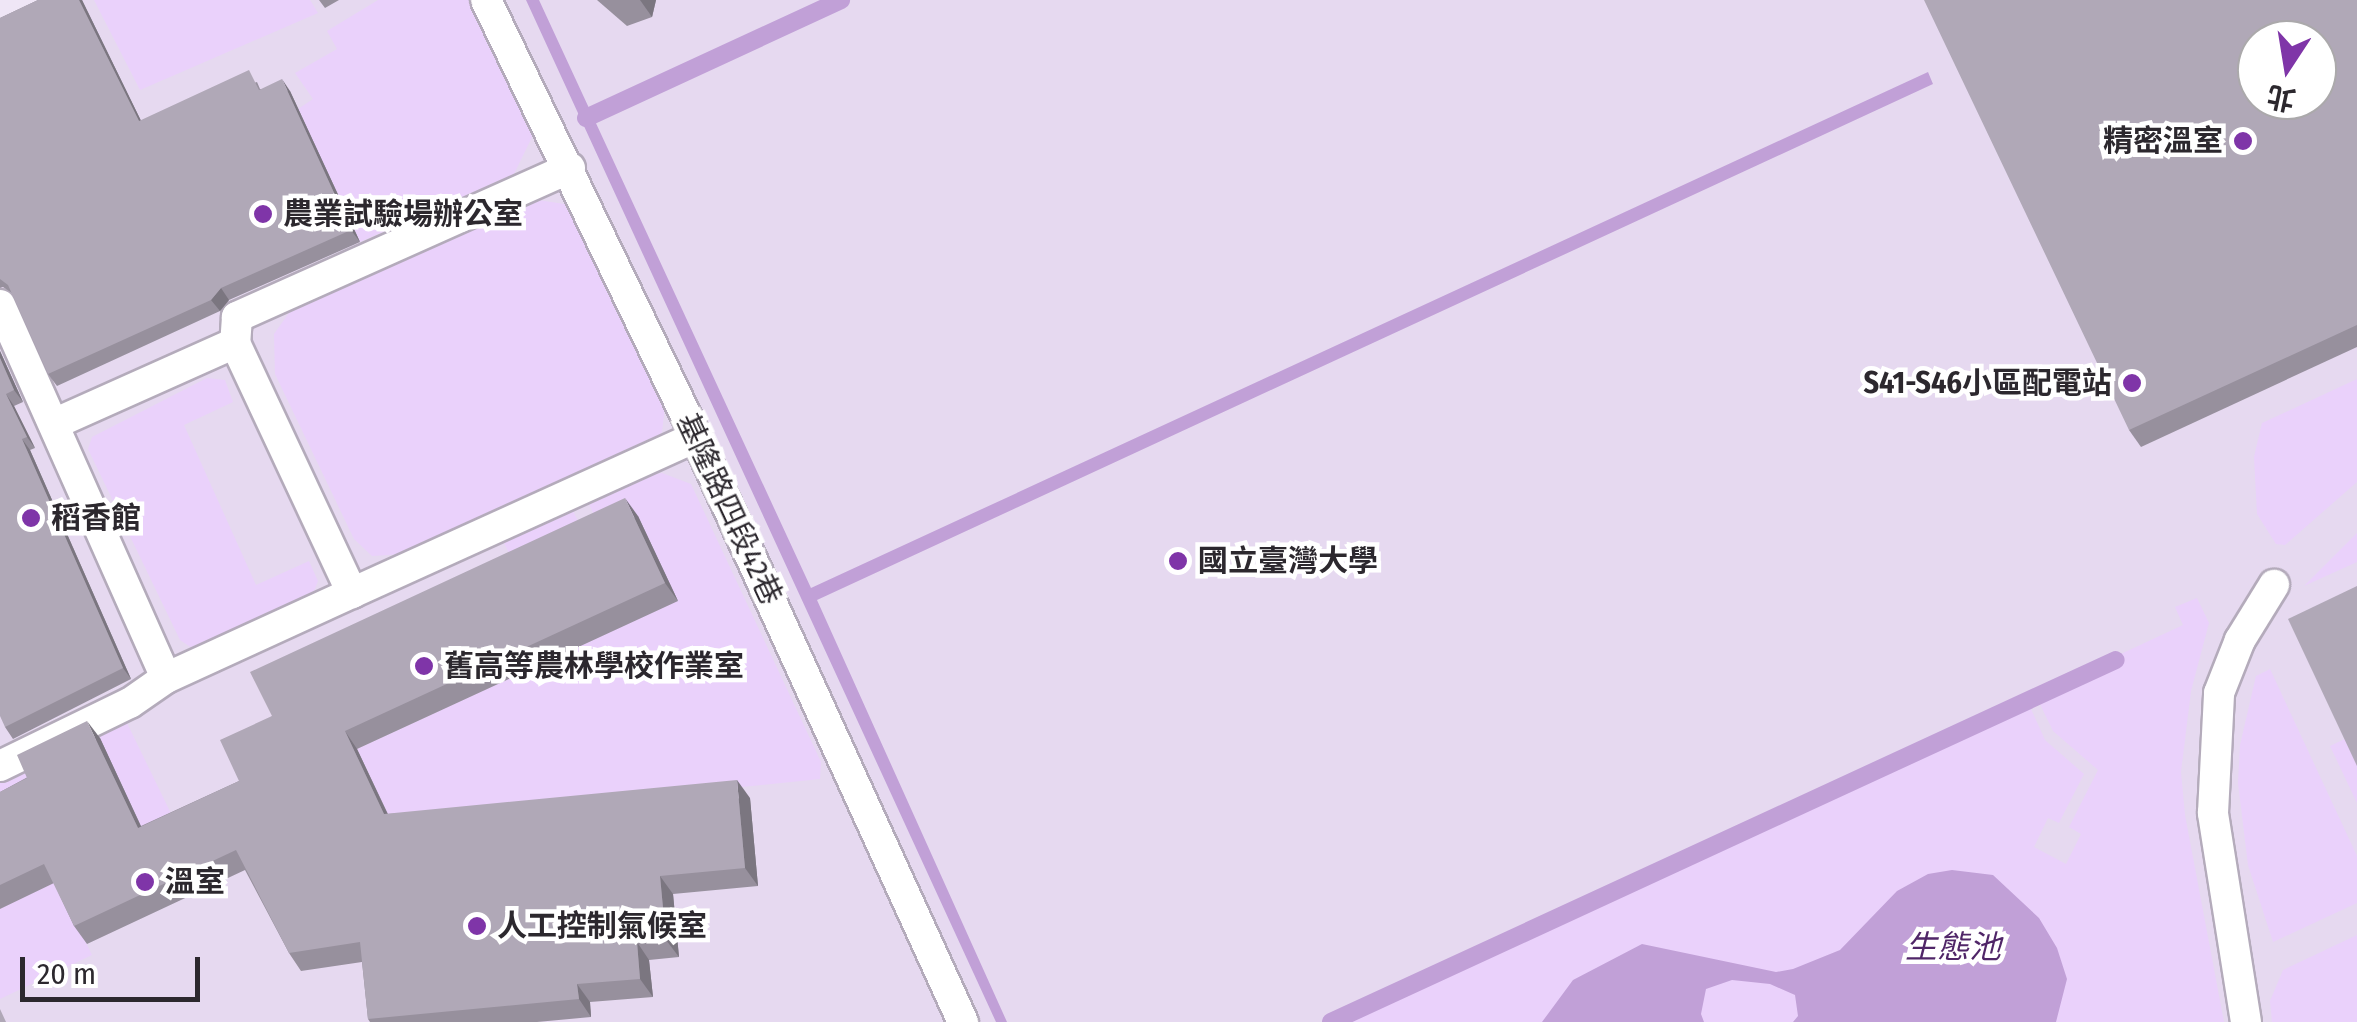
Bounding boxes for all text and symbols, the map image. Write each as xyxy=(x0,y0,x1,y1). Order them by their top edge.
north arrow xyxy=(2237,20,2337,120)
text: 北 xyxy=(2264,79,2298,117)
place label: 精密溫室 xyxy=(2103,123,2223,159)
marker: 精密溫室 xyxy=(2232,130,2254,152)
place label: 農業試驗場辦公室 xyxy=(283,196,523,232)
marker: 農業試驗場辦公室 xyxy=(252,203,274,225)
place label: S41-S46小區配電站 xyxy=(1864,365,2112,401)
marker: S41-S46小區配電站 xyxy=(2121,372,2143,394)
street label: 基隆路四段42巷 xyxy=(669,407,789,611)
place label: 稻香館 xyxy=(51,500,141,536)
marker: 稻香館 xyxy=(20,507,42,529)
place label: 國立臺灣大學 xyxy=(1198,543,1378,579)
marker: 國立臺灣大學 xyxy=(1167,550,1189,572)
place label: 舊高等農林學校作業室 xyxy=(444,648,744,684)
marker: 舊高等農林學校作業室 xyxy=(413,655,435,677)
place label: 溫室 xyxy=(165,864,225,900)
marker: 溫室 xyxy=(134,871,156,893)
place label: 人工控制氣候室 xyxy=(497,908,707,944)
marker: 人工控制氣候室 xyxy=(466,915,488,937)
water label: 生態池 xyxy=(1905,928,2001,966)
scale bar xyxy=(25,937,205,999)
text: 20 m xyxy=(37,956,96,992)

